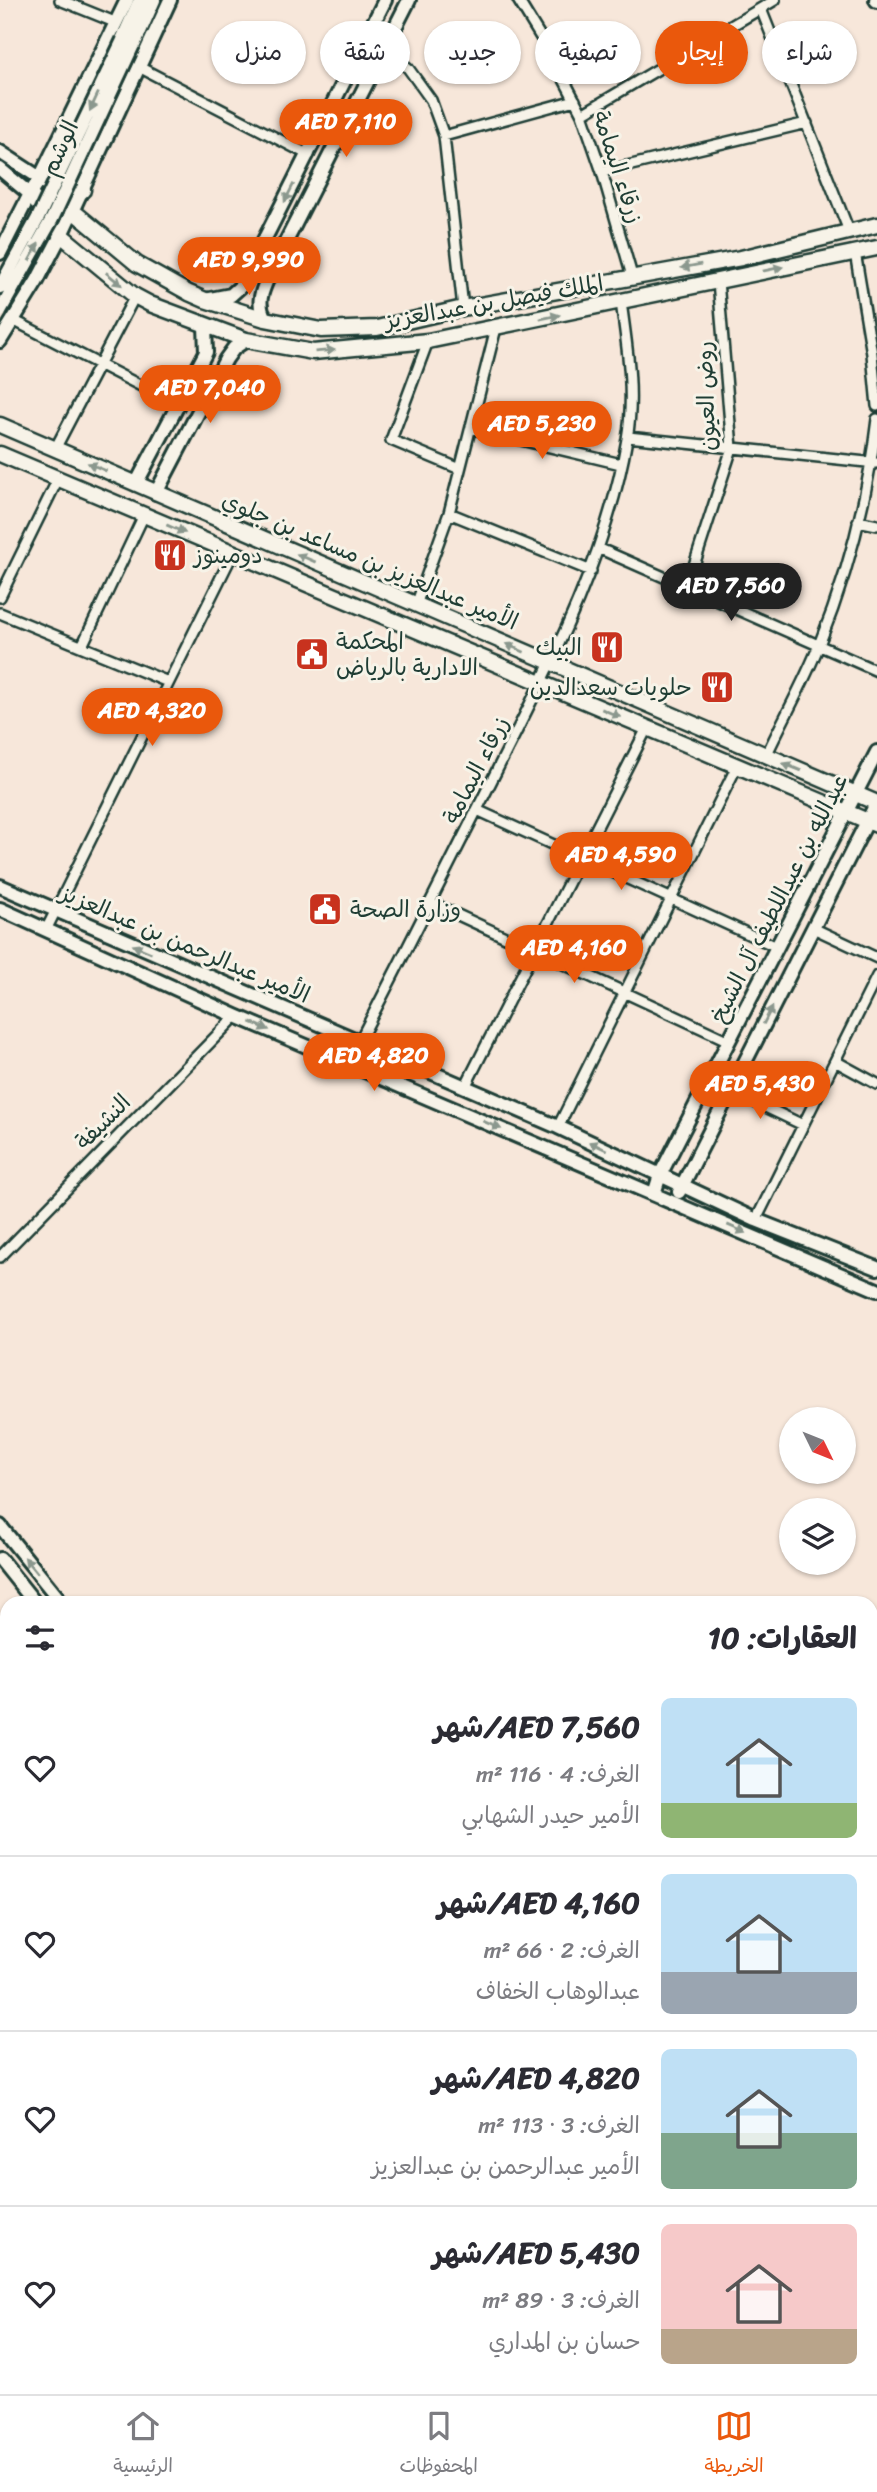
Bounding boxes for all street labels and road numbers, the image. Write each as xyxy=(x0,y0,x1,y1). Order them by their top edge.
street label: زرقاء اليمامة xyxy=(580,105,656,229)
street label: الوشم xyxy=(29,113,91,183)
street label: الملك فيصل بن عبدالعزيز xyxy=(379,263,607,342)
street label: روض العيون xyxy=(684,340,728,452)
street label: الأمير عبدالعزيز بن مساعد بن جلوي xyxy=(215,480,525,642)
street label: زرقاء اليمامة xyxy=(431,709,521,831)
street label: عبدالله بن عبداللطيف آل الشيخ xyxy=(698,766,860,1030)
street label: الأمير عبدالرحمن بن عبدالعزيز xyxy=(52,872,317,1015)
street label: النشيفة xyxy=(65,1084,141,1160)

